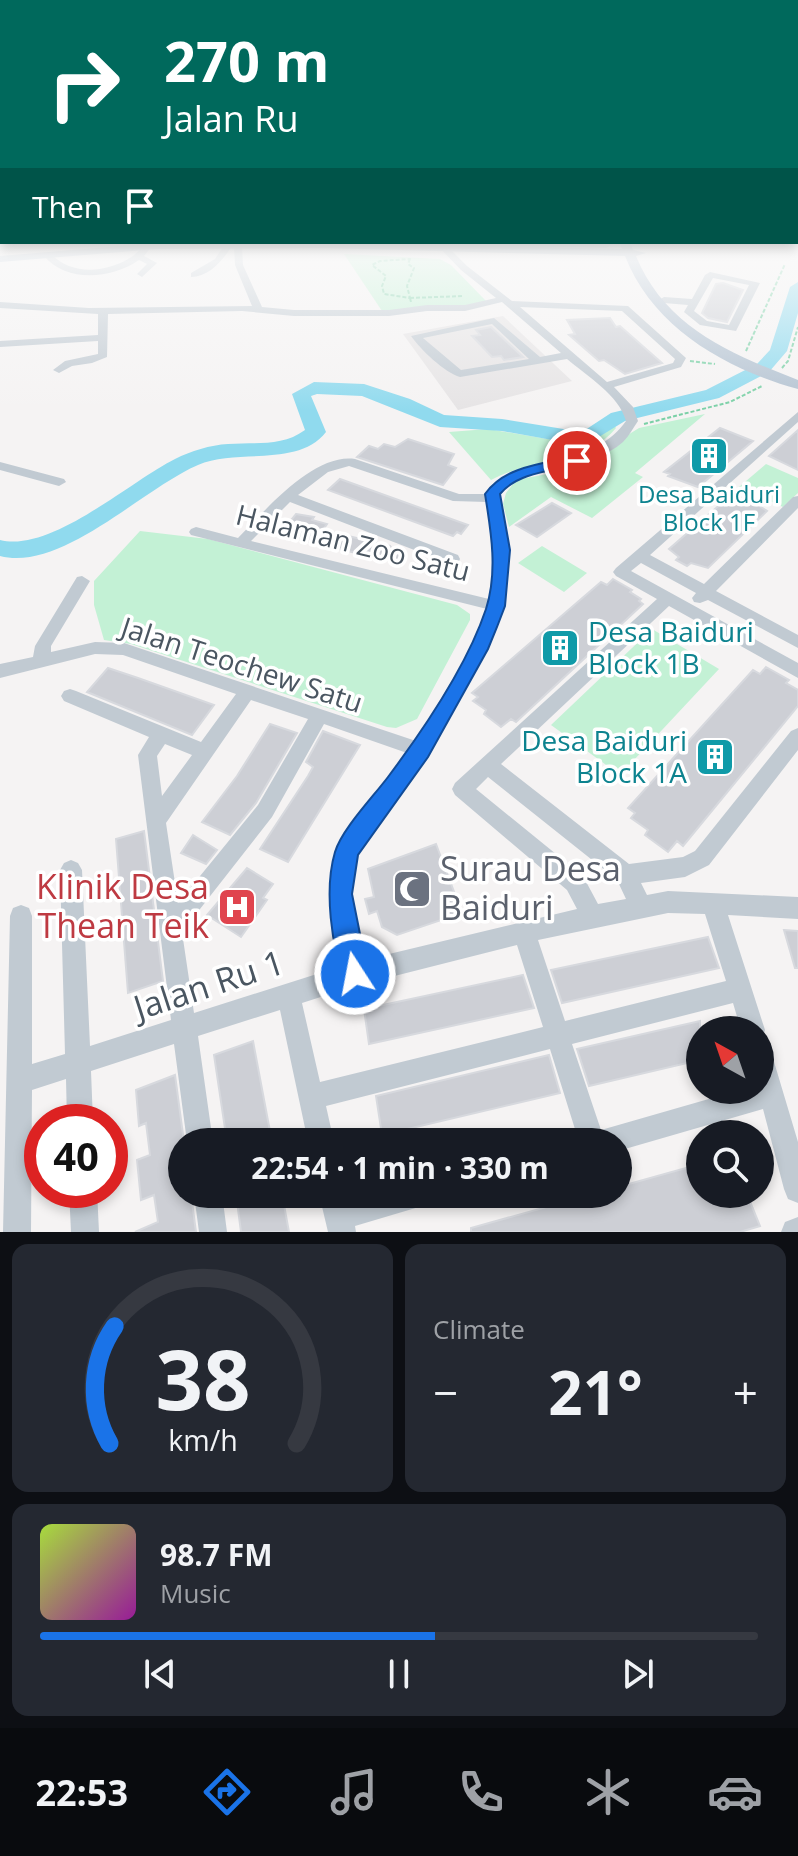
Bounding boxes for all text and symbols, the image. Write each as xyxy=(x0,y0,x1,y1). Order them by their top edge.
text: 270 m xyxy=(164,22,330,98)
icon: right xyxy=(32,32,136,136)
text: Jalan Ru xyxy=(164,94,299,143)
icon: arrive xyxy=(118,184,162,228)
text: Then xyxy=(32,186,102,227)
pin xyxy=(543,427,611,495)
building icon: Desa Baiduri Block 1F xyxy=(688,435,730,477)
icon: arrive xyxy=(555,439,599,483)
place label: Desa Baiduri Block 1F xyxy=(638,477,780,538)
street label: Halaman Zoo Satu xyxy=(232,495,474,589)
street label: Jalan Teochew Satu xyxy=(114,606,368,721)
place label: Desa Baiduri Block 1B xyxy=(588,612,754,682)
building icon: Desa Baiduri Block 1B xyxy=(539,627,581,669)
place label: Desa Baiduri Block 1A xyxy=(521,721,687,791)
building icon: Desa Baiduri Block 1A xyxy=(694,736,736,778)
place label: Surau Desa Baiduri xyxy=(440,845,621,930)
place label: Klinik Desa Thean Teik xyxy=(36,863,209,948)
mosque icon: Surau Desa Baiduri xyxy=(391,868,433,910)
hospital icon: Klinik Desa Thean Teik xyxy=(216,886,258,928)
position arrow xyxy=(313,932,397,1016)
street label: Jalan Ru 1 xyxy=(125,938,290,1031)
north arrow xyxy=(686,1016,774,1104)
map controls xyxy=(686,1016,774,1208)
speed limit sign: 40 xyxy=(24,1104,128,1208)
button: search xyxy=(686,1120,774,1208)
text: 22:54 · 1 min · 330 m xyxy=(251,1147,549,1188)
text: Climate xyxy=(433,1311,525,1347)
text: 38 xyxy=(155,1321,250,1434)
text: 21° xyxy=(548,1351,643,1433)
text: − xyxy=(433,1362,458,1422)
text: + xyxy=(733,1362,758,1422)
text: km/h xyxy=(168,1420,237,1459)
text: 98.7 FM xyxy=(160,1534,273,1575)
text: Music xyxy=(160,1575,231,1611)
icon: previous xyxy=(138,1652,182,1696)
icon: pause xyxy=(377,1652,421,1696)
icon: next xyxy=(616,1652,660,1696)
icon: directions xyxy=(199,1764,255,1820)
icon: music xyxy=(326,1764,382,1820)
icon: phone xyxy=(453,1764,509,1820)
icon: climate xyxy=(580,1764,636,1820)
icon: car xyxy=(707,1764,763,1820)
text: 22:53 xyxy=(35,1768,128,1817)

